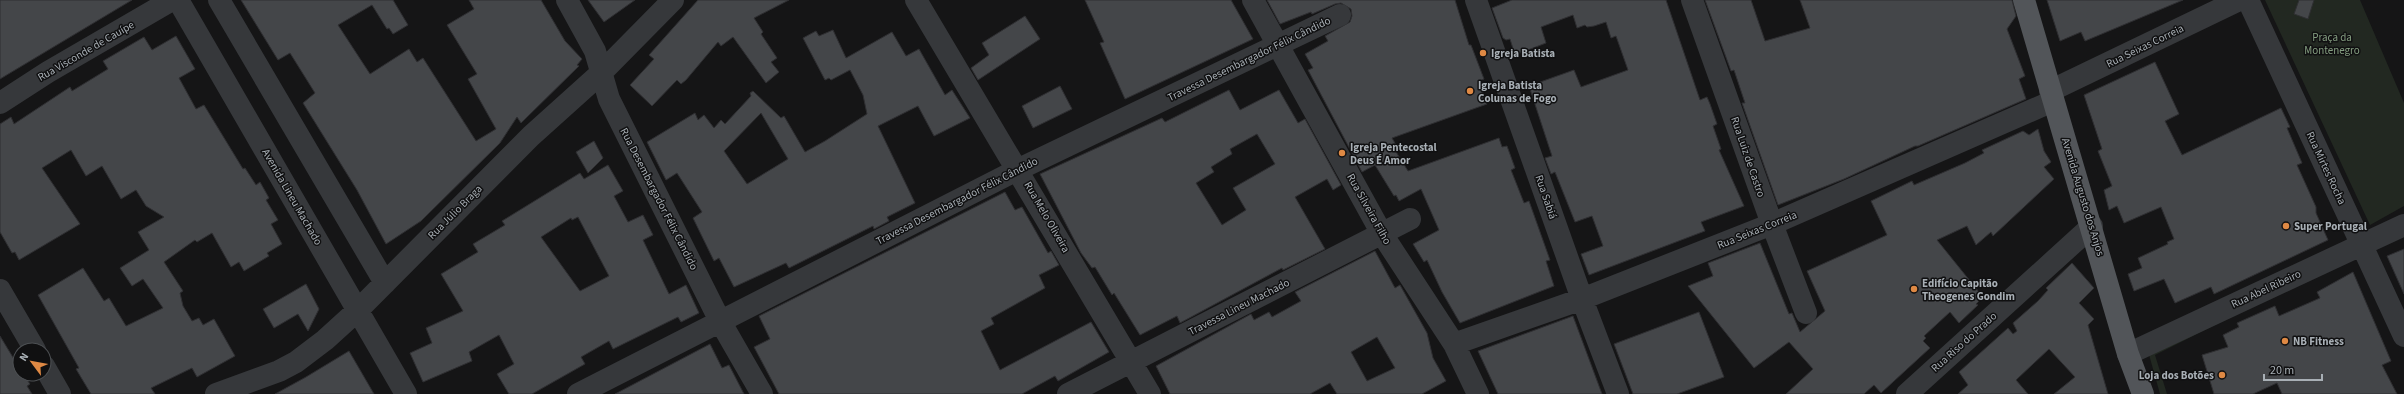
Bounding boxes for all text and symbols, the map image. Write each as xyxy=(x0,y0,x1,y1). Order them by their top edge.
street label: Travessa Desembargador Félix Cândido xyxy=(1165,13,1333,105)
street label: Rua Visconde de Cauípe xyxy=(35,17,138,85)
street label: Rua Seixas Correia xyxy=(2104,21,2186,71)
park label: Praça da Montenegro xyxy=(2304,30,2360,58)
place label: Igreja Batista xyxy=(1491,46,1555,61)
marker: Igreja Batista xyxy=(1478,48,1488,58)
place label: Igreja Batista Colunas de Fogo xyxy=(1478,78,1557,106)
marker: Igreja Batista Colunas de Fogo xyxy=(1465,86,1475,96)
street label: Rua Luiz de Castro xyxy=(1727,115,1769,199)
street label: Rua Desembargador Félix Cândido xyxy=(617,125,701,273)
street label: Rua Mirtes Rocha xyxy=(2303,129,2349,207)
street label: Avenida Augusto dos Anjos xyxy=(2058,136,2108,258)
place label: Igreja Pentecostal Deus É Amor xyxy=(1350,140,1438,168)
street label: Avenida Lineu Machado xyxy=(258,146,326,248)
marker: Igreja Pentecostal Deus É Amor xyxy=(1337,148,1347,158)
street label: Travessa Desembargador Félix Cândido xyxy=(874,154,1040,248)
street label: Rua Silveira Filho xyxy=(1343,171,1395,247)
street label: Rua Sabiá xyxy=(1531,173,1561,221)
street label: Rua Melo Oliveira xyxy=(1021,179,1073,255)
street label: Rua Júlio Braga xyxy=(424,181,486,243)
street label: Rua Seixas Correia xyxy=(1715,207,1799,253)
place label: Super Portugal xyxy=(2294,219,2368,234)
marker: Super Portugal xyxy=(2281,221,2291,231)
street label: Rua Abel Ribeiro xyxy=(2229,266,2303,312)
street label: Travessa Lineu Machado xyxy=(1186,275,1292,339)
place label: Edifício Capitão Theogenes Gondim xyxy=(1922,276,2015,304)
marker: Edifício Capitão Theogenes Gondim xyxy=(1909,284,1919,294)
street label: Rua Riso do Prado xyxy=(1928,309,2000,375)
place label: NB Fitness xyxy=(2293,334,2344,349)
marker: NB Fitness xyxy=(2280,336,2290,346)
north arrow xyxy=(12,342,52,382)
text: N xyxy=(16,350,32,364)
scale bar xyxy=(2264,356,2322,382)
text: 20 m xyxy=(2270,362,2294,379)
place label: Loja dos Botões xyxy=(2139,368,2214,383)
marker: Loja dos Botões xyxy=(2217,370,2227,380)

